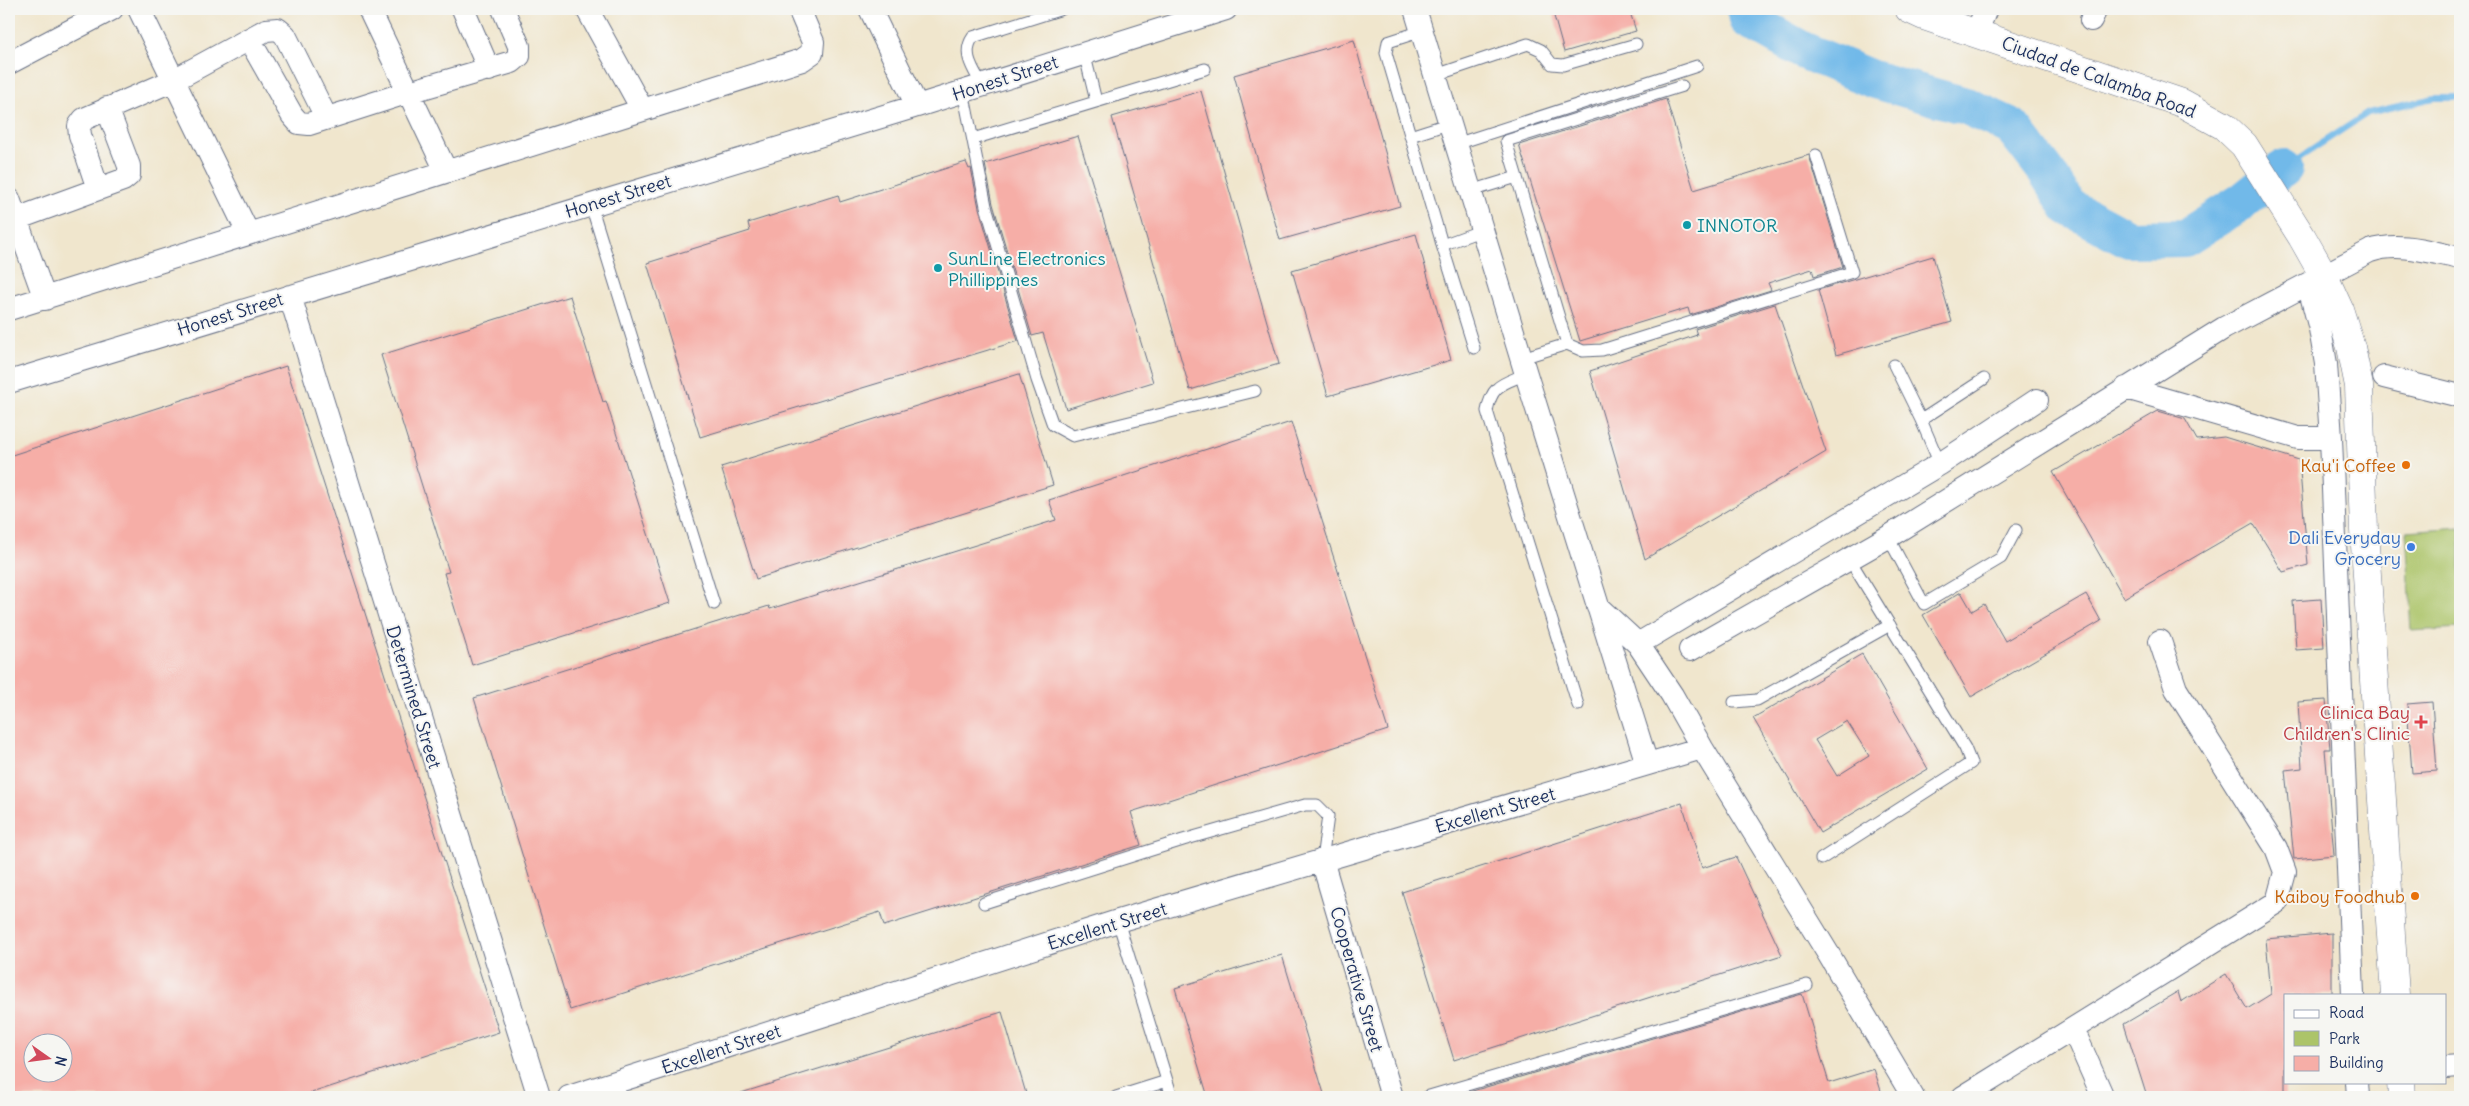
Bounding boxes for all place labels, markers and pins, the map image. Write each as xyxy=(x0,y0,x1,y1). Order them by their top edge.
place label: INNOTOR xyxy=(1697,214,1777,237)
marker: INNOTOR xyxy=(1681,219,1693,231)
place label: SunLine Electronics Phillippines xyxy=(948,247,1106,291)
marker: SunLine Electronics Phillippines xyxy=(932,262,944,274)
place label: Kau'i Coffee xyxy=(2300,454,2396,477)
marker: Kau'i Coffee xyxy=(2400,459,2412,471)
place label: Dali Everyday Grocery xyxy=(2288,526,2401,570)
marker: Dali Everyday Grocery xyxy=(2405,541,2417,553)
place label: Clinica Bay Children's Clinic xyxy=(2283,701,2410,745)
marker: Clinica Bay Children's Clinic xyxy=(2414,715,2428,729)
place label: Kaiboy Foodhub xyxy=(2274,885,2405,908)
marker: Kaiboy Foodhub xyxy=(2409,890,2421,902)

